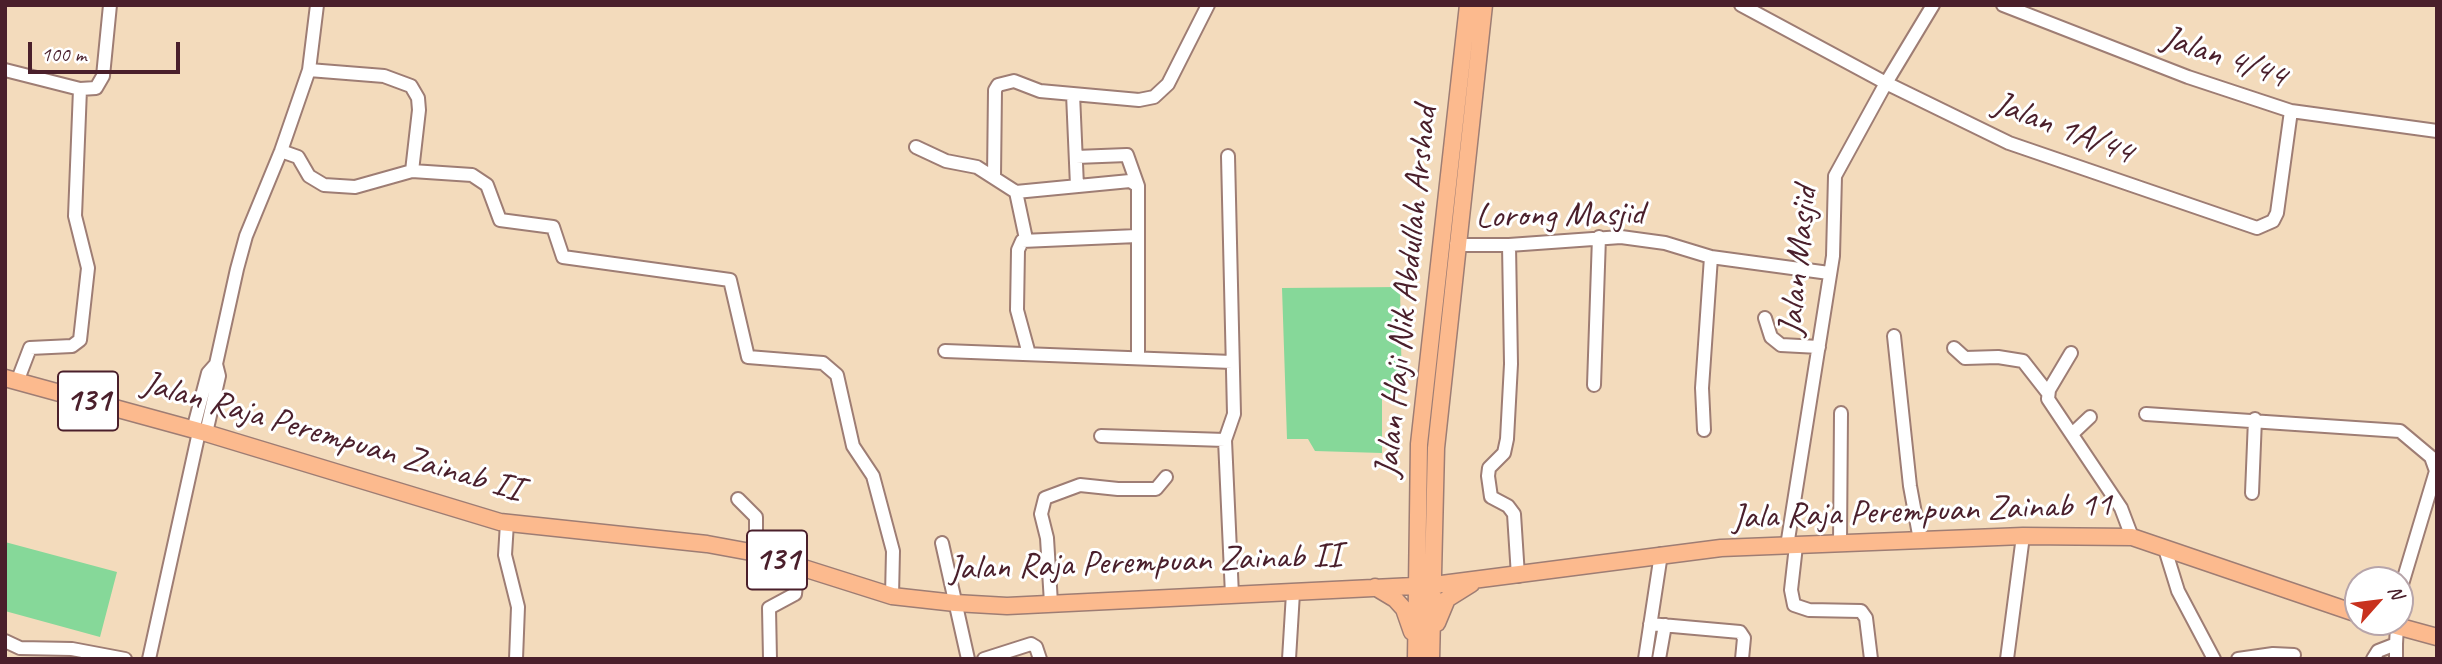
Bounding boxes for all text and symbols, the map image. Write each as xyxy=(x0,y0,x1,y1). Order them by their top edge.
street label: Jalan 4/44 xyxy=(2156,17,2292,99)
scale bar xyxy=(32,28,184,72)
text: 100 m xyxy=(41,41,86,67)
street label: Jalan 1A/44 xyxy=(1987,83,2139,175)
street label: Jalan Haji Nik Abdullah Arshad xyxy=(1367,104,1447,480)
street label: Jalan Masjid xyxy=(1770,184,1828,338)
street label: Lorong Masjid xyxy=(1475,194,1645,238)
street label: Jalan Raja Perempuan Zainab II xyxy=(137,363,527,511)
road number: 131 xyxy=(58,372,118,430)
street label: Jala Raja Perempuan Zainab 11 xyxy=(1731,484,2113,540)
road number: 131 xyxy=(747,530,807,590)
street label: Jalan Raja Perempuan Zainab II xyxy=(948,535,1342,591)
north arrow xyxy=(2344,566,2414,636)
text: N xyxy=(2382,581,2409,603)

